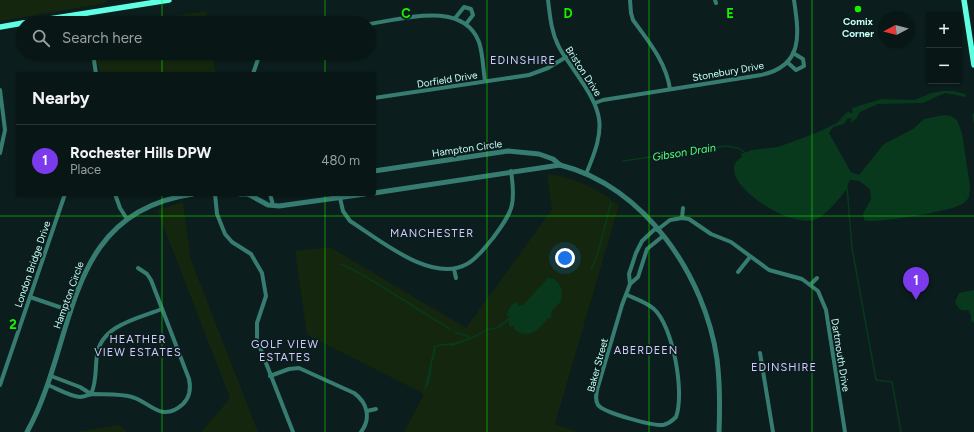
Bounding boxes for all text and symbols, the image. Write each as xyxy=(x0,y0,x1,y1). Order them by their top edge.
marker: Comix Corner xyxy=(853,4,863,14)
text: C xyxy=(401,6,411,21)
text: D xyxy=(563,6,573,21)
text: E xyxy=(726,6,734,21)
north arrow xyxy=(878,12,914,48)
map controls xyxy=(926,12,962,84)
button: + xyxy=(926,12,962,48)
place label: Comix Corner xyxy=(842,15,874,40)
search box xyxy=(16,16,376,60)
icon: search xyxy=(30,27,52,49)
text: Search here xyxy=(62,29,142,47)
street label: Briston Drive xyxy=(563,44,605,99)
button: − xyxy=(926,48,962,84)
district label: EDINSHIRE xyxy=(490,54,556,67)
street label: Stonebury Drive xyxy=(691,59,765,84)
street label: Dorfield Drive xyxy=(416,68,479,91)
text: Nearby xyxy=(32,88,90,108)
street label: Hampton Circle xyxy=(431,137,503,160)
water label: Gibson Drain xyxy=(651,141,717,164)
text: Rochester Hills DPW xyxy=(70,144,211,162)
text: 1 xyxy=(42,153,48,168)
text: 480 m xyxy=(321,153,360,168)
text: Place xyxy=(70,162,101,177)
street label: London Bridge Drive xyxy=(12,219,54,309)
district label: MANCHESTER xyxy=(390,227,474,240)
your location xyxy=(555,248,575,268)
street label: Hampton Circle xyxy=(50,259,87,331)
pin: 1 xyxy=(903,267,929,300)
text: 2 xyxy=(9,317,17,332)
street label: Dartmouth Drive xyxy=(828,318,853,393)
district label: HEATHER VIEW ESTATES xyxy=(94,333,182,359)
street label: Baker Street xyxy=(584,337,611,394)
district label: GOLF VIEW ESTATES xyxy=(251,338,319,364)
district label: ABERDEEN xyxy=(614,344,678,357)
district label: EDINSHIRE xyxy=(751,361,817,374)

